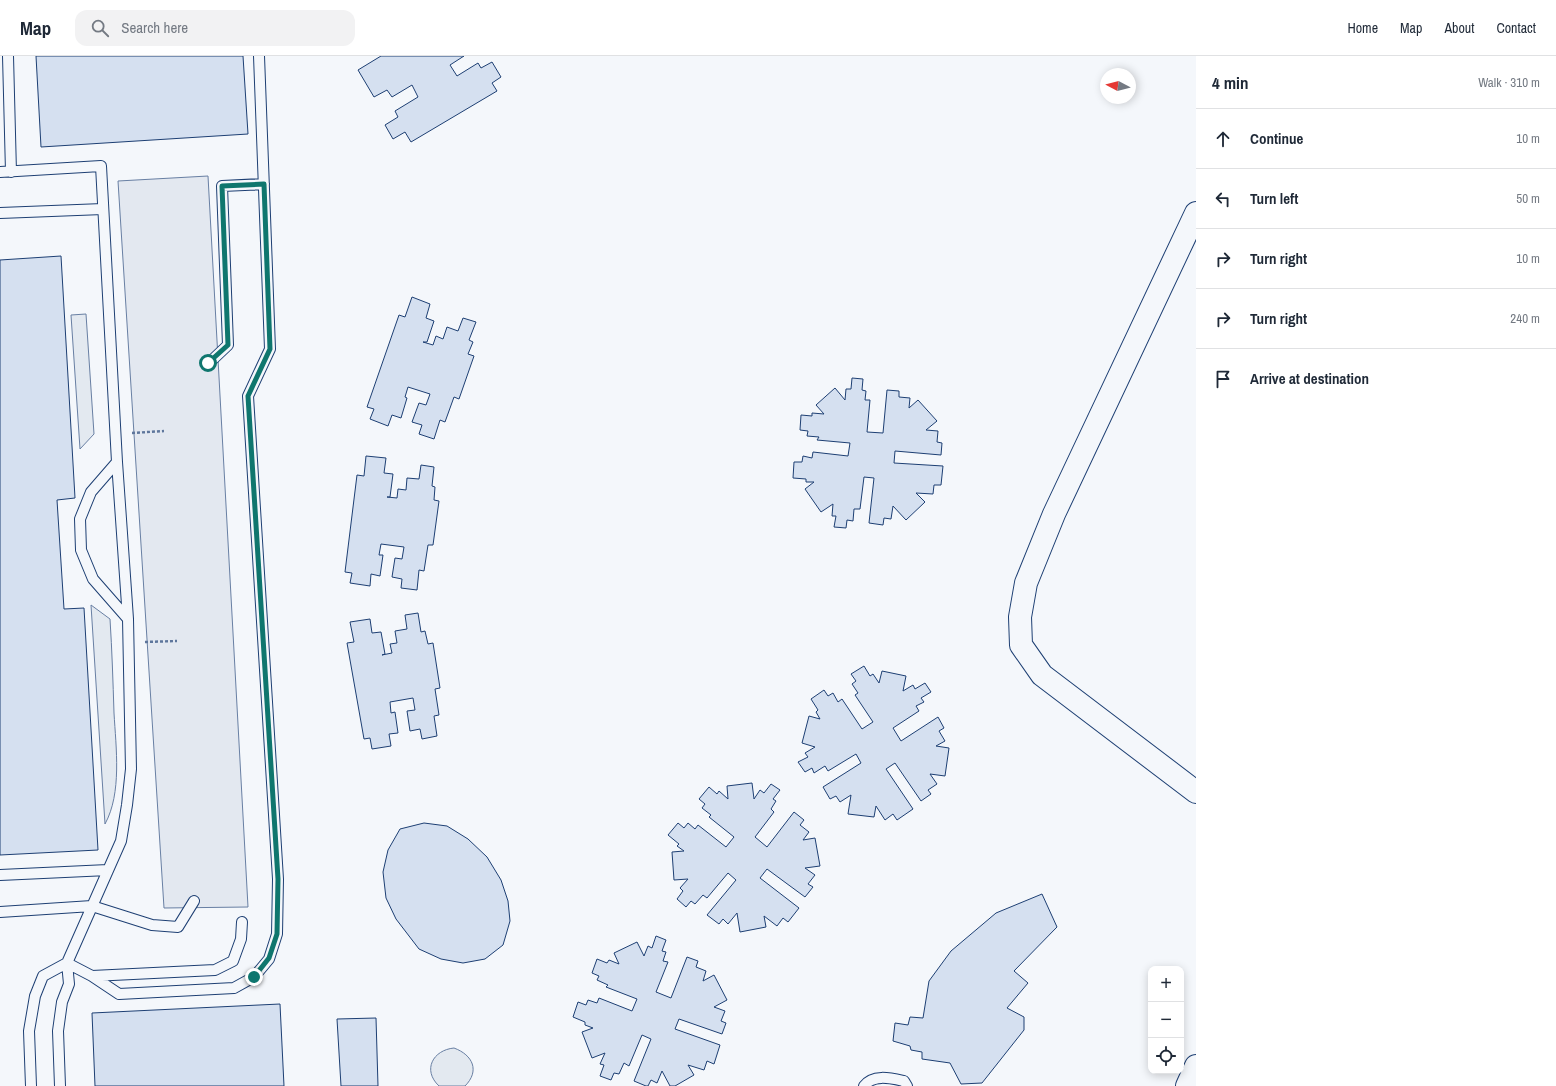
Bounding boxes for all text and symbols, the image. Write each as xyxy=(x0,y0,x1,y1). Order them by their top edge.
search box xyxy=(75,10,355,46)
text: Map xyxy=(20,15,51,41)
icon: search xyxy=(89,17,111,39)
text: Search here xyxy=(121,17,188,38)
text: Home xyxy=(1347,19,1378,37)
text: Map xyxy=(1400,19,1422,37)
text: About xyxy=(1444,19,1474,37)
text: Contact xyxy=(1496,19,1536,37)
north arrow xyxy=(1100,68,1136,104)
text: 4 min xyxy=(1212,71,1248,94)
text: Walk · 310 m xyxy=(1478,74,1540,91)
icon: ahead xyxy=(1212,128,1234,150)
text: Continue xyxy=(1250,128,1303,149)
text: 10 m xyxy=(1516,130,1540,147)
icon: left xyxy=(1212,188,1234,210)
text: Turn left xyxy=(1250,188,1298,209)
text: 50 m xyxy=(1516,190,1540,207)
icon: right xyxy=(1212,248,1234,270)
text: Turn right xyxy=(1250,248,1307,269)
text: 10 m xyxy=(1516,250,1540,267)
icon: right xyxy=(1212,308,1234,330)
text: Turn right xyxy=(1250,308,1307,329)
text: 240 m xyxy=(1510,310,1540,327)
route start xyxy=(199,354,217,372)
icon: arrive xyxy=(1212,368,1234,390)
text: Arrive at destination xyxy=(1250,368,1369,389)
map controls xyxy=(1148,966,1184,1074)
button: + xyxy=(1148,966,1184,1002)
route end xyxy=(245,968,263,986)
button: − xyxy=(1148,1002,1184,1038)
button: locate xyxy=(1148,1038,1184,1074)

